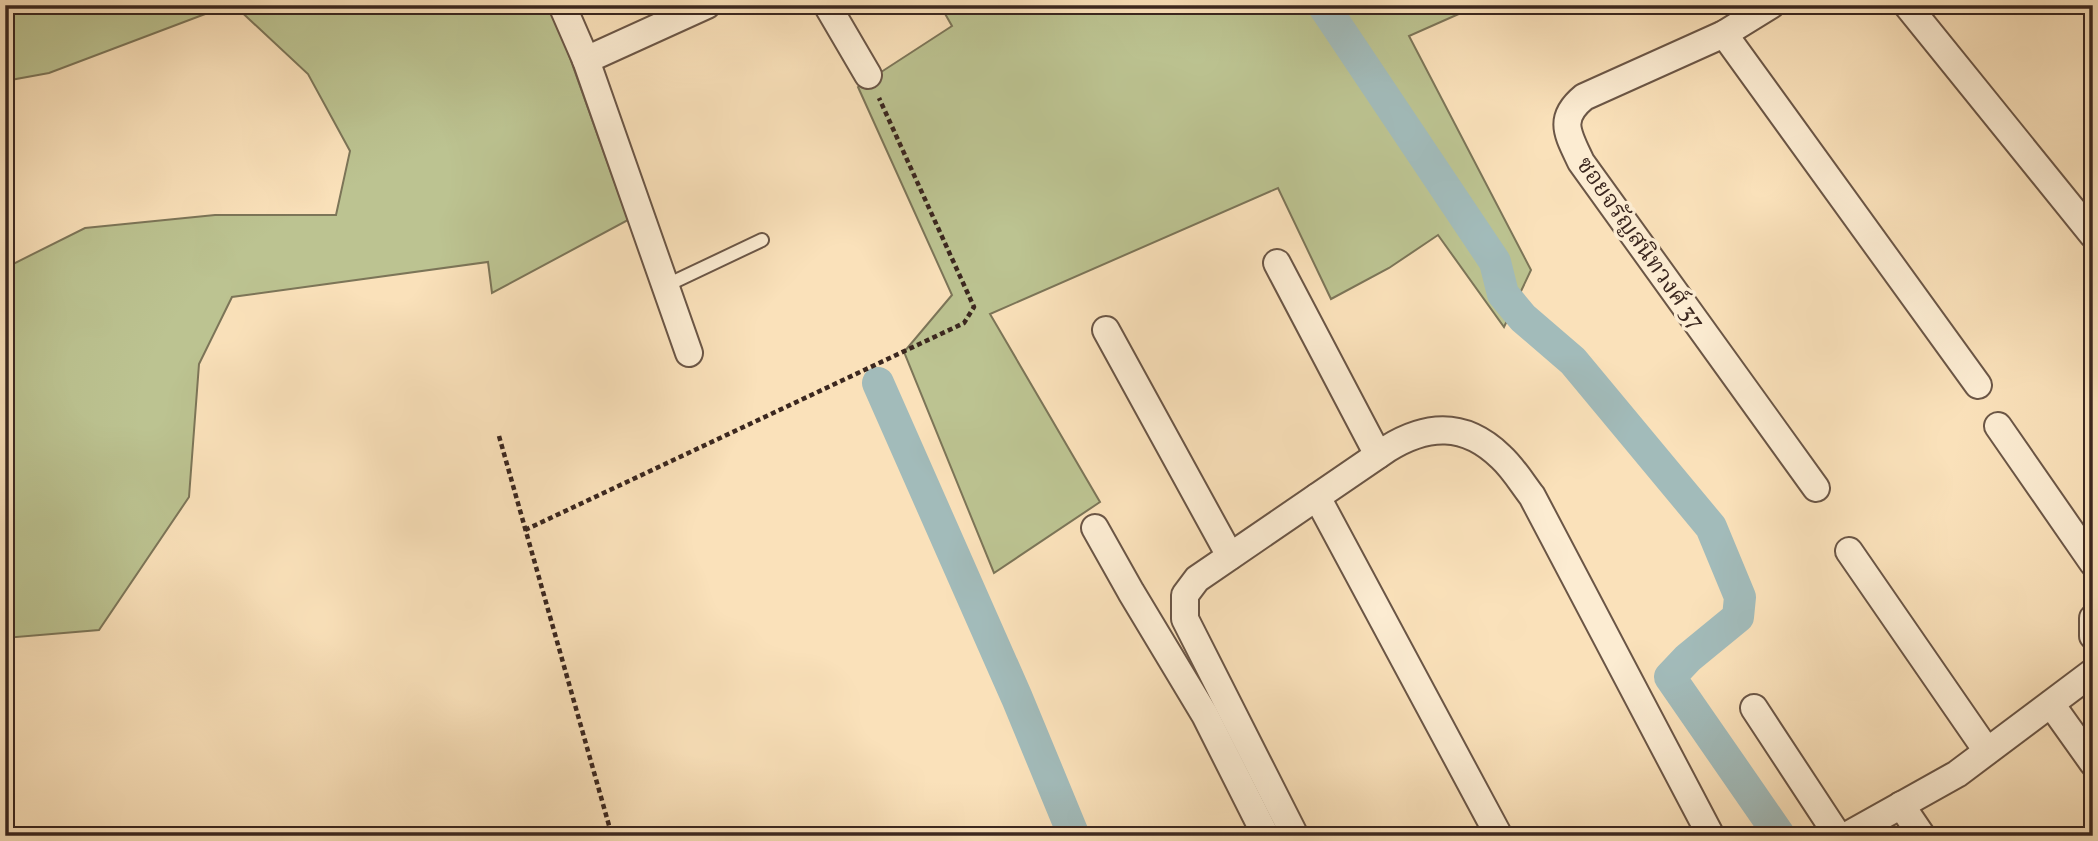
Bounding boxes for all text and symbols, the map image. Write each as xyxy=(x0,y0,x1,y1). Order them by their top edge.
street label: ซอยจรัญสนิทวงศ์ 37 xyxy=(1567,150,1713,338)

